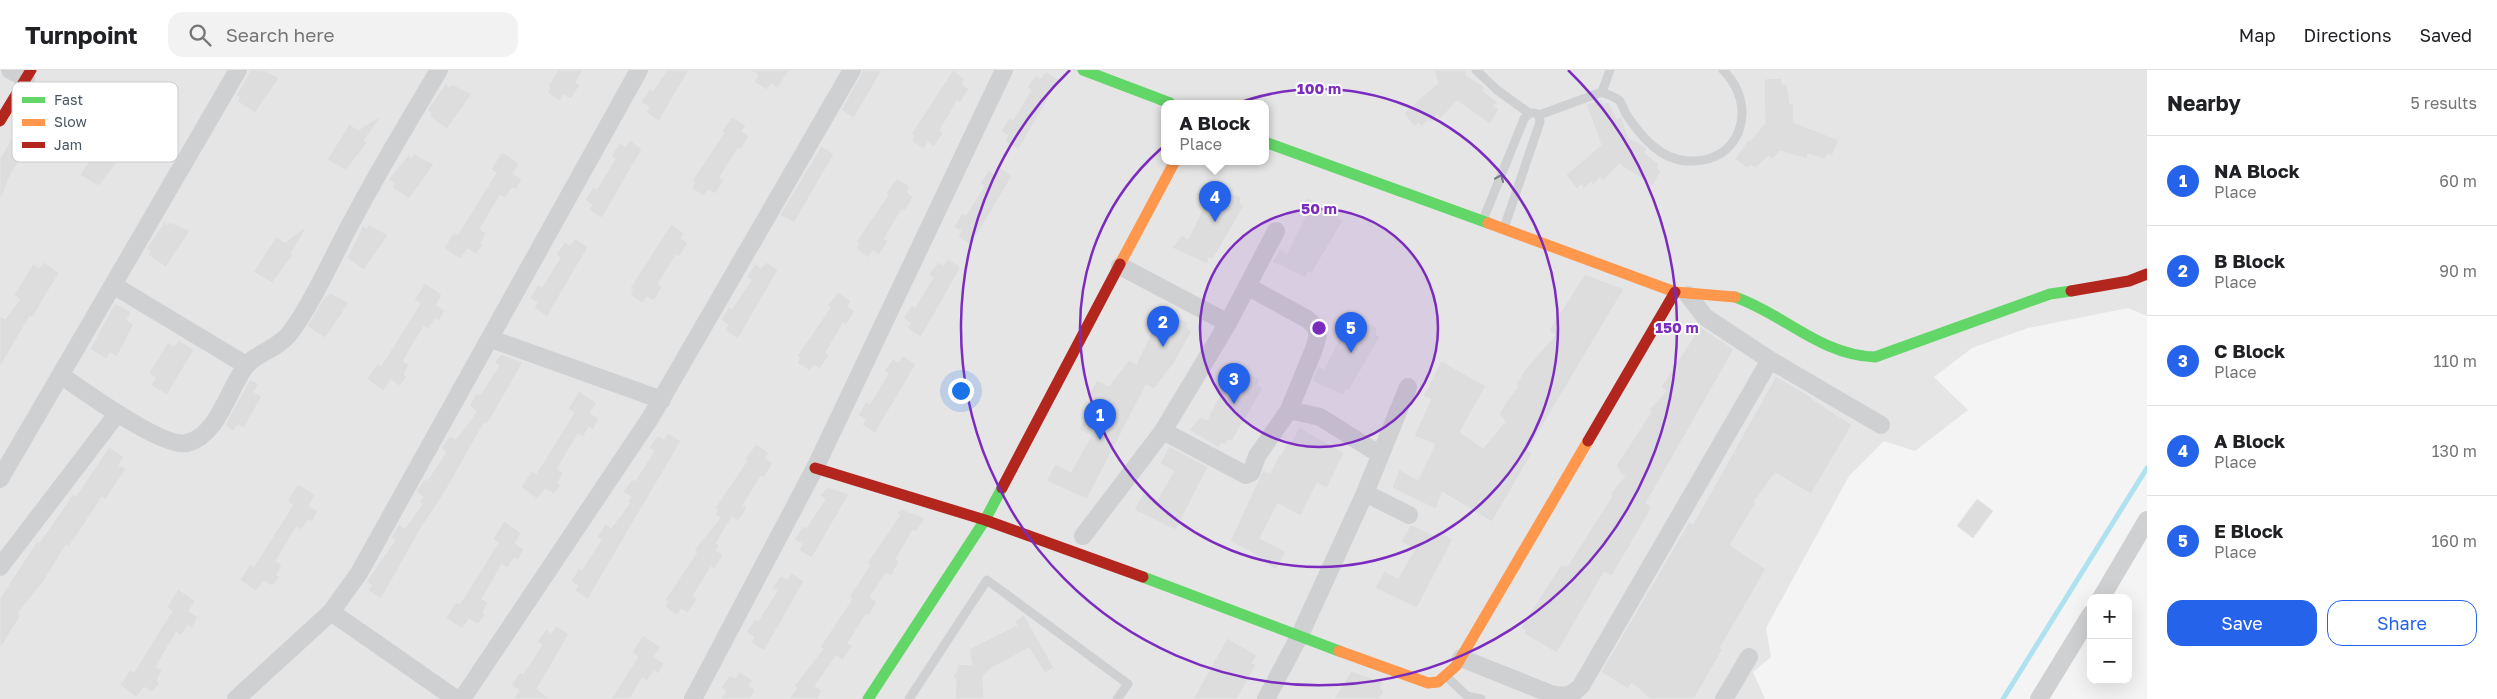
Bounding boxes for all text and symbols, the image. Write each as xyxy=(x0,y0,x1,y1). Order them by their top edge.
search box xyxy=(168,12,518,57)
text: Turnpoint xyxy=(25,20,138,49)
icon: search xyxy=(186,21,214,49)
text: Search here xyxy=(226,23,335,46)
text: Map xyxy=(2239,24,2275,46)
text: Directions xyxy=(2303,24,2391,46)
text: Saved xyxy=(2419,24,2472,46)
text: 100 m xyxy=(1297,79,1341,97)
legend xyxy=(12,82,178,162)
text: Nearby xyxy=(2167,90,2241,116)
text: Fast xyxy=(54,91,83,108)
text: 5 results xyxy=(2411,93,2477,113)
popup xyxy=(1161,100,1269,165)
text: A Block xyxy=(1179,111,1251,134)
text: Slow xyxy=(54,113,87,130)
text: Place xyxy=(1179,134,1222,154)
text: Jam xyxy=(54,136,82,153)
text: NA Block xyxy=(2214,159,2300,182)
text: 1 xyxy=(2179,171,2187,191)
text: 60 m xyxy=(2439,171,2477,191)
one-way arrow xyxy=(1494,174,1505,183)
pin: 4 xyxy=(1199,181,1231,222)
text: Place xyxy=(2214,182,2257,202)
text: 50 m xyxy=(1301,199,1337,217)
text: B Block xyxy=(2214,249,2285,272)
text: 2 xyxy=(2178,261,2188,281)
text: 90 m xyxy=(2439,261,2477,281)
text: Place xyxy=(2214,272,2257,292)
pin: 2 xyxy=(1147,306,1179,347)
pin: 5 xyxy=(1335,312,1367,353)
text: 150 m xyxy=(1655,318,1699,336)
centre of rings xyxy=(1310,319,1328,337)
text: C Block xyxy=(2214,339,2285,362)
text: 3 xyxy=(2178,351,2188,371)
text: 110 m xyxy=(2433,351,2477,371)
text: Place xyxy=(2214,362,2257,382)
pin: 3 xyxy=(1218,363,1250,404)
your location xyxy=(948,378,974,404)
pin: 1 xyxy=(1084,399,1116,440)
text: A Block xyxy=(2214,429,2285,452)
text: 4 xyxy=(2178,441,2188,461)
text: 130 m xyxy=(2432,441,2477,461)
text: Place xyxy=(2214,452,2257,472)
text: E Block xyxy=(2214,519,2284,542)
text: 5 xyxy=(2178,531,2188,551)
text: 160 m xyxy=(2431,531,2477,551)
text: Place xyxy=(2214,542,2257,562)
map controls xyxy=(2087,594,2132,684)
button: + xyxy=(2087,594,2132,639)
button: Save xyxy=(2167,600,2317,646)
button: Share xyxy=(2327,600,2477,646)
button: − xyxy=(2087,639,2132,684)

